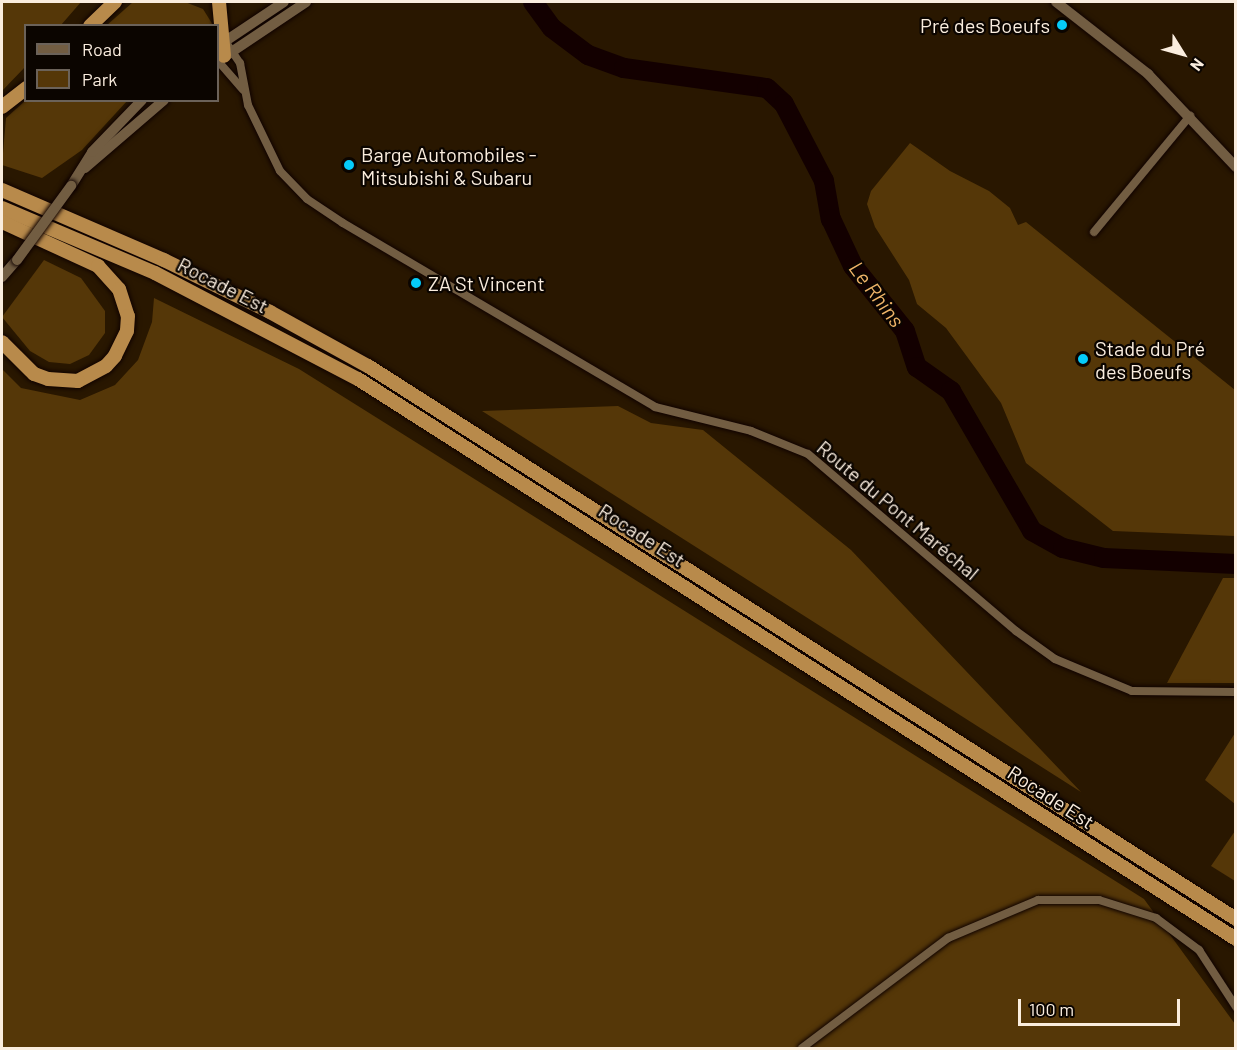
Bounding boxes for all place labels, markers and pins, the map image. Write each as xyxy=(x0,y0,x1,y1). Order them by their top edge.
place label: Pré des Boeufs xyxy=(920,13,1050,37)
marker: Pré des Boeufs xyxy=(1055,18,1069,32)
place label: Barge Automobiles - Mitsubishi & Subaru xyxy=(361,142,537,189)
marker: Barge Automobiles - Mitsubishi & Subaru xyxy=(342,158,356,172)
place label: ZA St Vincent xyxy=(428,271,545,295)
marker: ZA St Vincent xyxy=(409,276,423,290)
place label: Stade du Pré des Boeufs xyxy=(1095,336,1205,383)
marker: Stade du Pré des Boeufs xyxy=(1076,352,1090,366)

